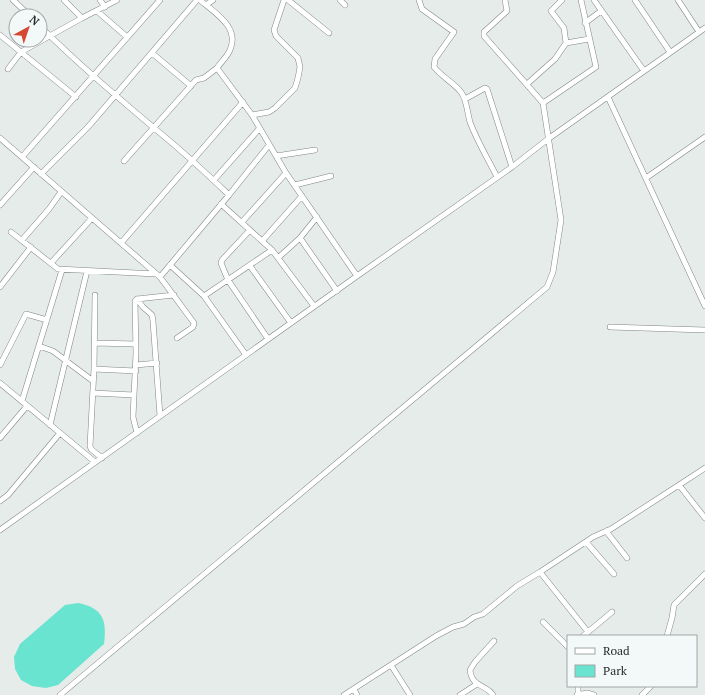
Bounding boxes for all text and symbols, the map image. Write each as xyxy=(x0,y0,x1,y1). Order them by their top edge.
north arrow xyxy=(8,8,48,48)
text: N xyxy=(27,12,43,29)
legend xyxy=(567,635,697,687)
text: Road xyxy=(603,643,630,658)
text: Park xyxy=(603,663,628,678)

